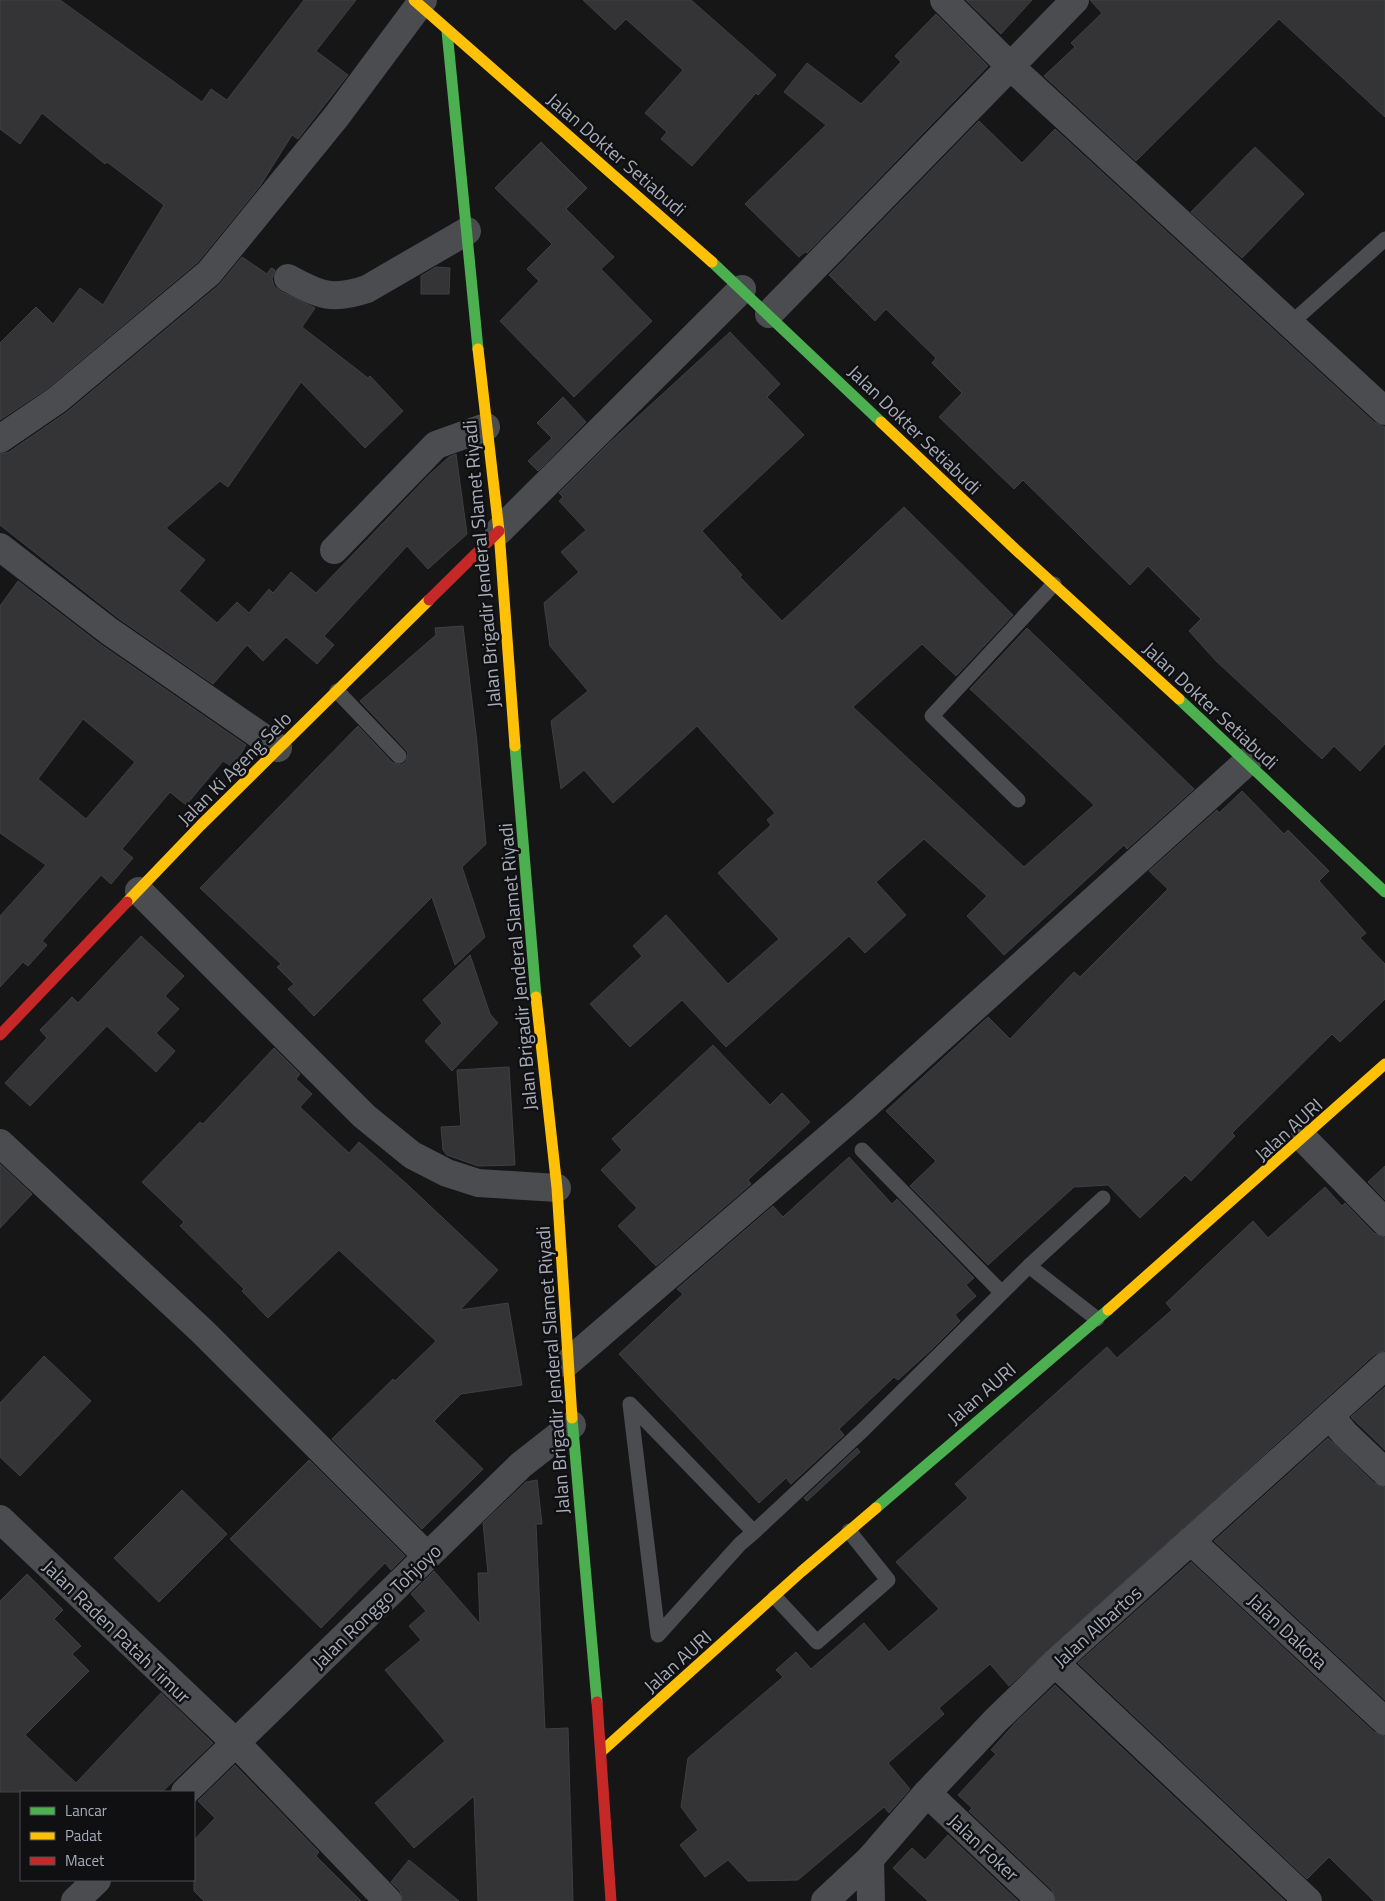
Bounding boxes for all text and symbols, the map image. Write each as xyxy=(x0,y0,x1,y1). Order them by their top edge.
street label: Jalan Dokter Setiabudi xyxy=(541,85,693,223)
street label: Jalan Dokter Setiabudi xyxy=(842,357,988,501)
street label: Jalan Brigadir Jenderal Slamet Riyadi xyxy=(454,419,508,709)
street label: Jalan Dokter Setiabudi xyxy=(1137,634,1285,776)
street label: Jalan Ki Ageng Selo xyxy=(170,704,298,832)
street label: Jalan Brigadir Jenderal Slamet Riyadi xyxy=(490,822,544,1112)
street label: Jalan AURI xyxy=(1247,1090,1329,1168)
street label: Jalan Brigadir Jenderal Slamet Riyadi xyxy=(527,1225,577,1515)
street label: Jalan AURI xyxy=(940,1355,1022,1431)
street label: Jalan Ronggo Tohjoyo xyxy=(305,1536,447,1676)
street label: Jalan Raden Patah Timur xyxy=(36,1552,198,1710)
street label: Jalan Albartos xyxy=(1046,1578,1148,1674)
street label: Jalan Dakota xyxy=(1242,1586,1335,1676)
street label: Jalan AURI xyxy=(636,1622,718,1700)
legend xyxy=(20,1791,195,1881)
text: Lancar xyxy=(65,1799,107,1822)
street label: Jalan Foker xyxy=(942,1806,1026,1888)
text: Padat xyxy=(65,1824,103,1847)
text: Macet xyxy=(65,1849,105,1872)

